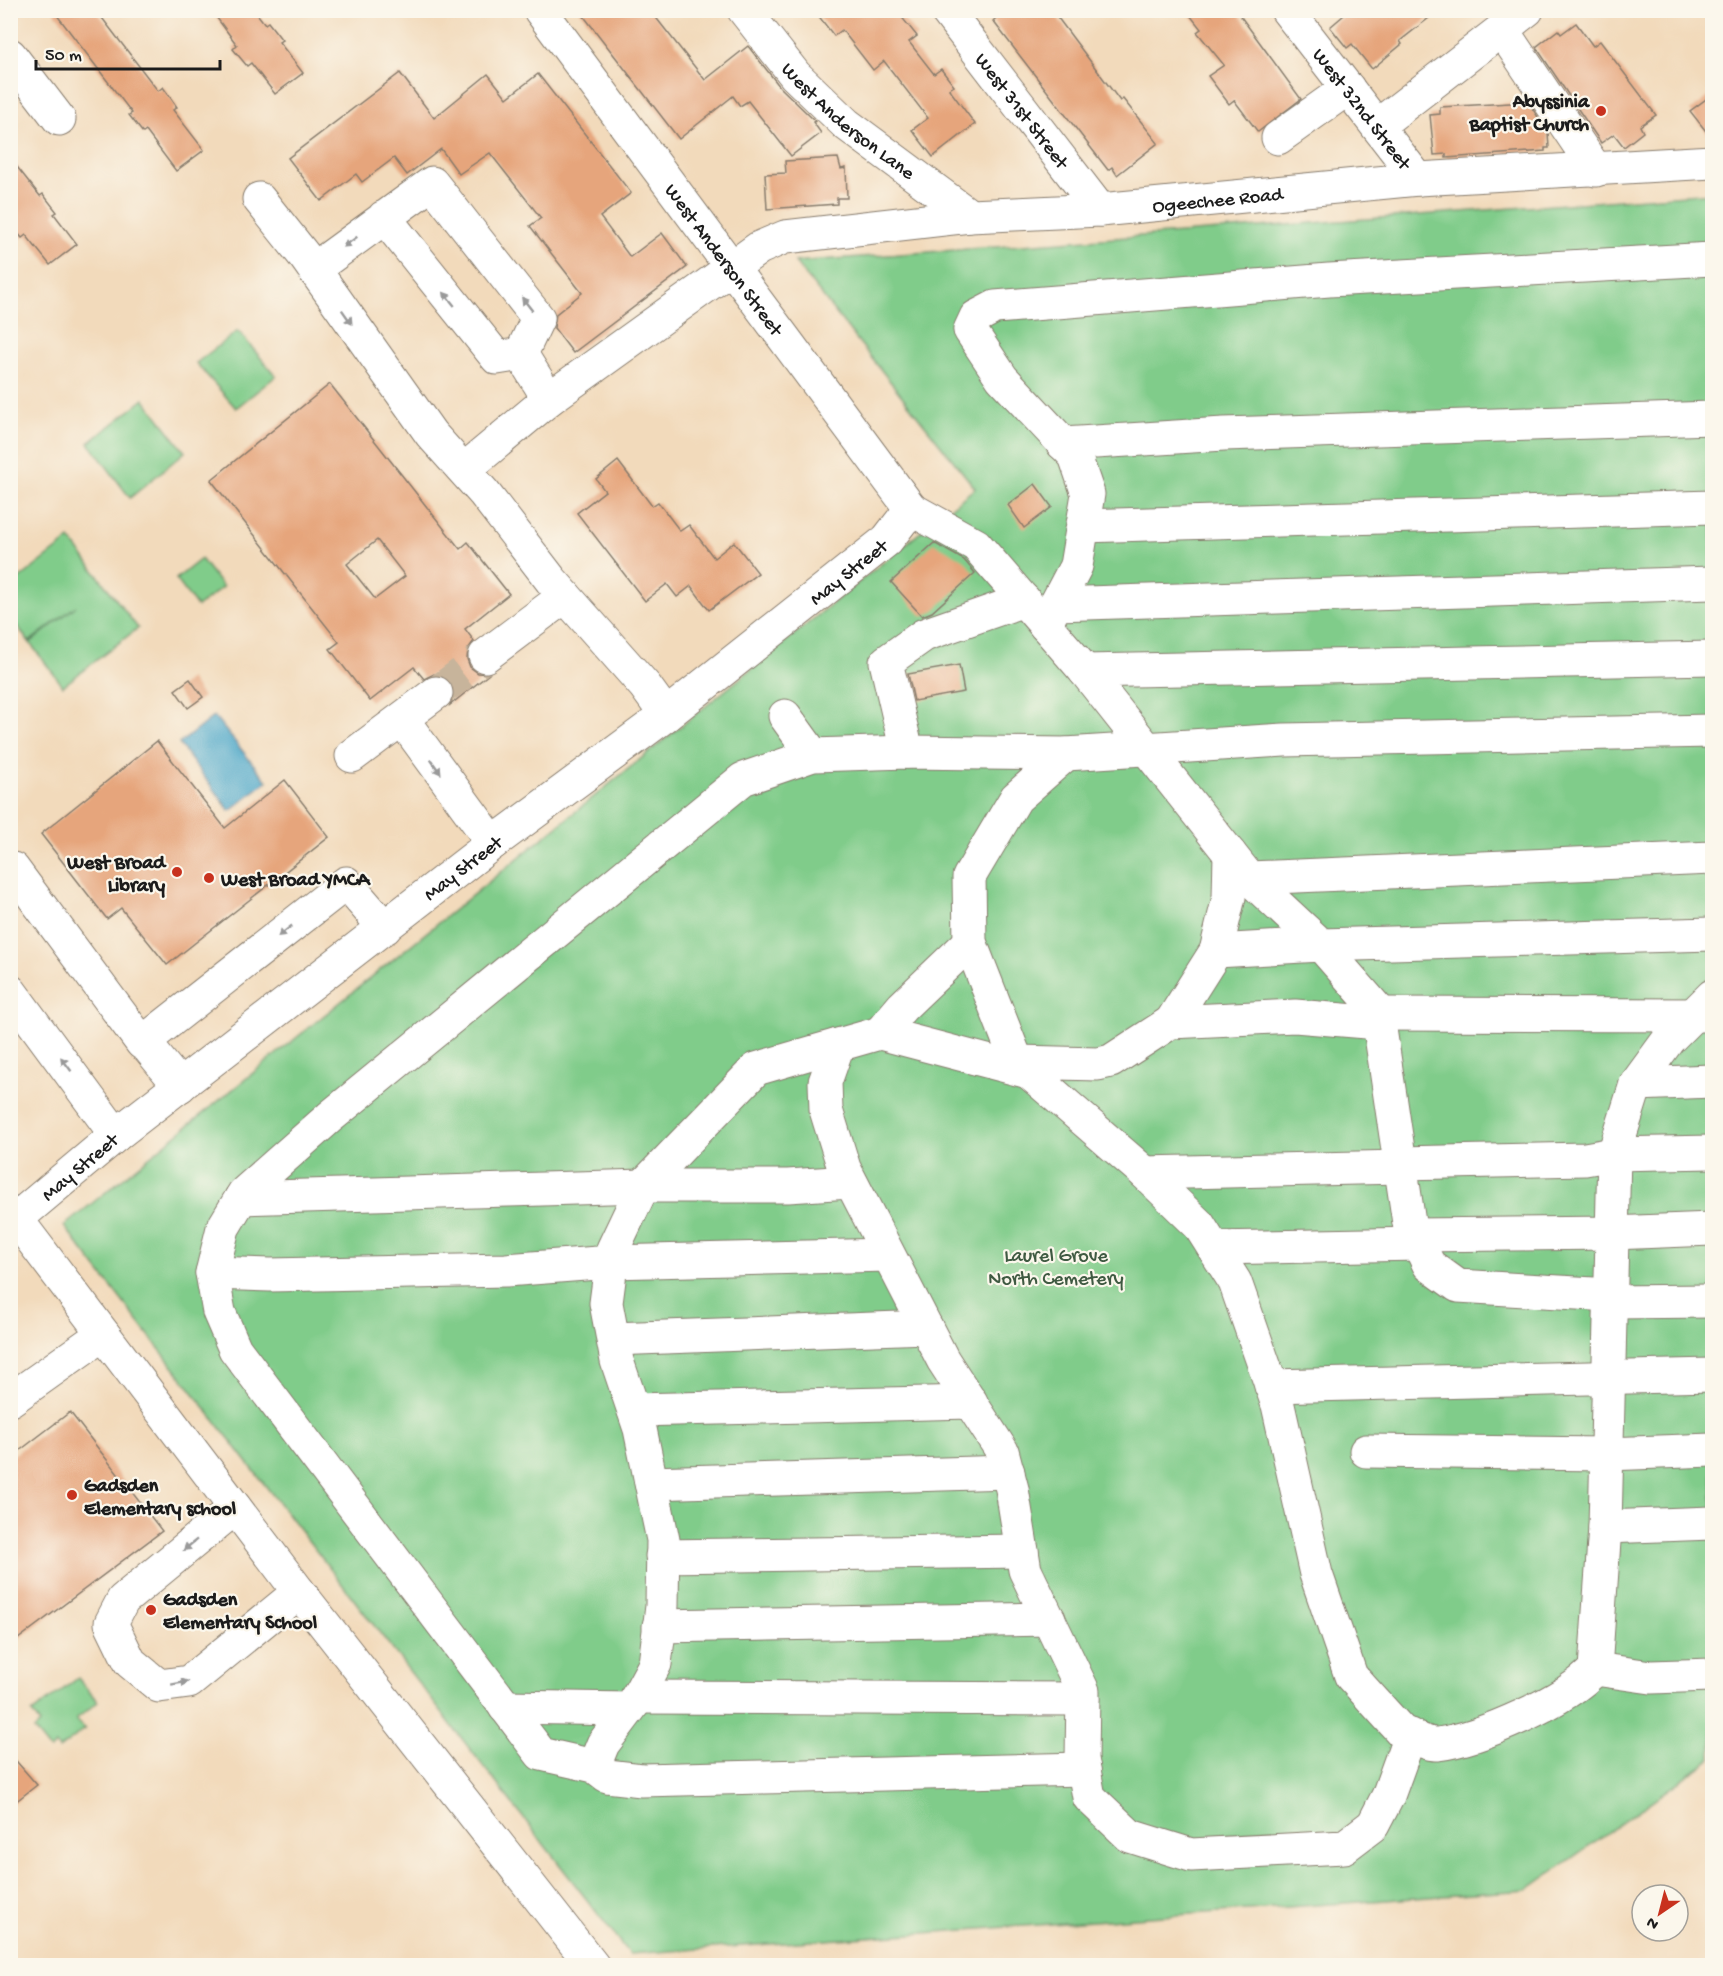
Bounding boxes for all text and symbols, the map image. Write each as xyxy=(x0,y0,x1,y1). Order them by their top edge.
scale bar xyxy=(36,33,220,71)
street label: West 32nd Street xyxy=(1306,45,1416,177)
text: 50 m xyxy=(45,46,82,67)
street label: West 31st Street xyxy=(968,50,1073,176)
street label: West Anderson Lane xyxy=(775,59,919,186)
place label: Abyssinia Baptist Church xyxy=(1468,92,1590,138)
marker: Abyssinia Baptist Church xyxy=(1594,104,1608,118)
street label: West Anderson Street xyxy=(658,180,787,343)
street label: Ogeechee Road xyxy=(1152,184,1286,220)
one-way arrow xyxy=(343,236,359,248)
one-way arrow xyxy=(443,292,456,307)
one-way arrow xyxy=(521,296,533,311)
one-way arrow xyxy=(341,309,353,324)
street label: May Street xyxy=(806,535,895,612)
one-way arrow xyxy=(430,758,442,774)
street label: May Street xyxy=(420,831,509,907)
place label: West Broad Library xyxy=(66,853,167,899)
marker: West Broad Library xyxy=(170,865,184,879)
place label: West Broad YMCA xyxy=(220,870,372,893)
marker: West Broad YMCA xyxy=(202,871,216,885)
one-way arrow xyxy=(277,924,293,937)
one-way arrow xyxy=(60,1056,72,1071)
street label: May Street xyxy=(38,1129,126,1208)
park label: Laurel Grove North Cemetery xyxy=(988,1246,1124,1292)
place label: Gadsden Elementary school xyxy=(84,1476,237,1522)
marker: Gadsden Elementary school xyxy=(65,1488,79,1502)
one-way arrow xyxy=(183,1538,198,1551)
place label: Gadsden Elementary School xyxy=(163,1590,318,1636)
marker: Gadsden Elementary School xyxy=(144,1603,158,1617)
one-way arrow xyxy=(171,1678,190,1687)
north arrow xyxy=(1630,1883,1690,1943)
text: N xyxy=(1643,1911,1663,1933)

